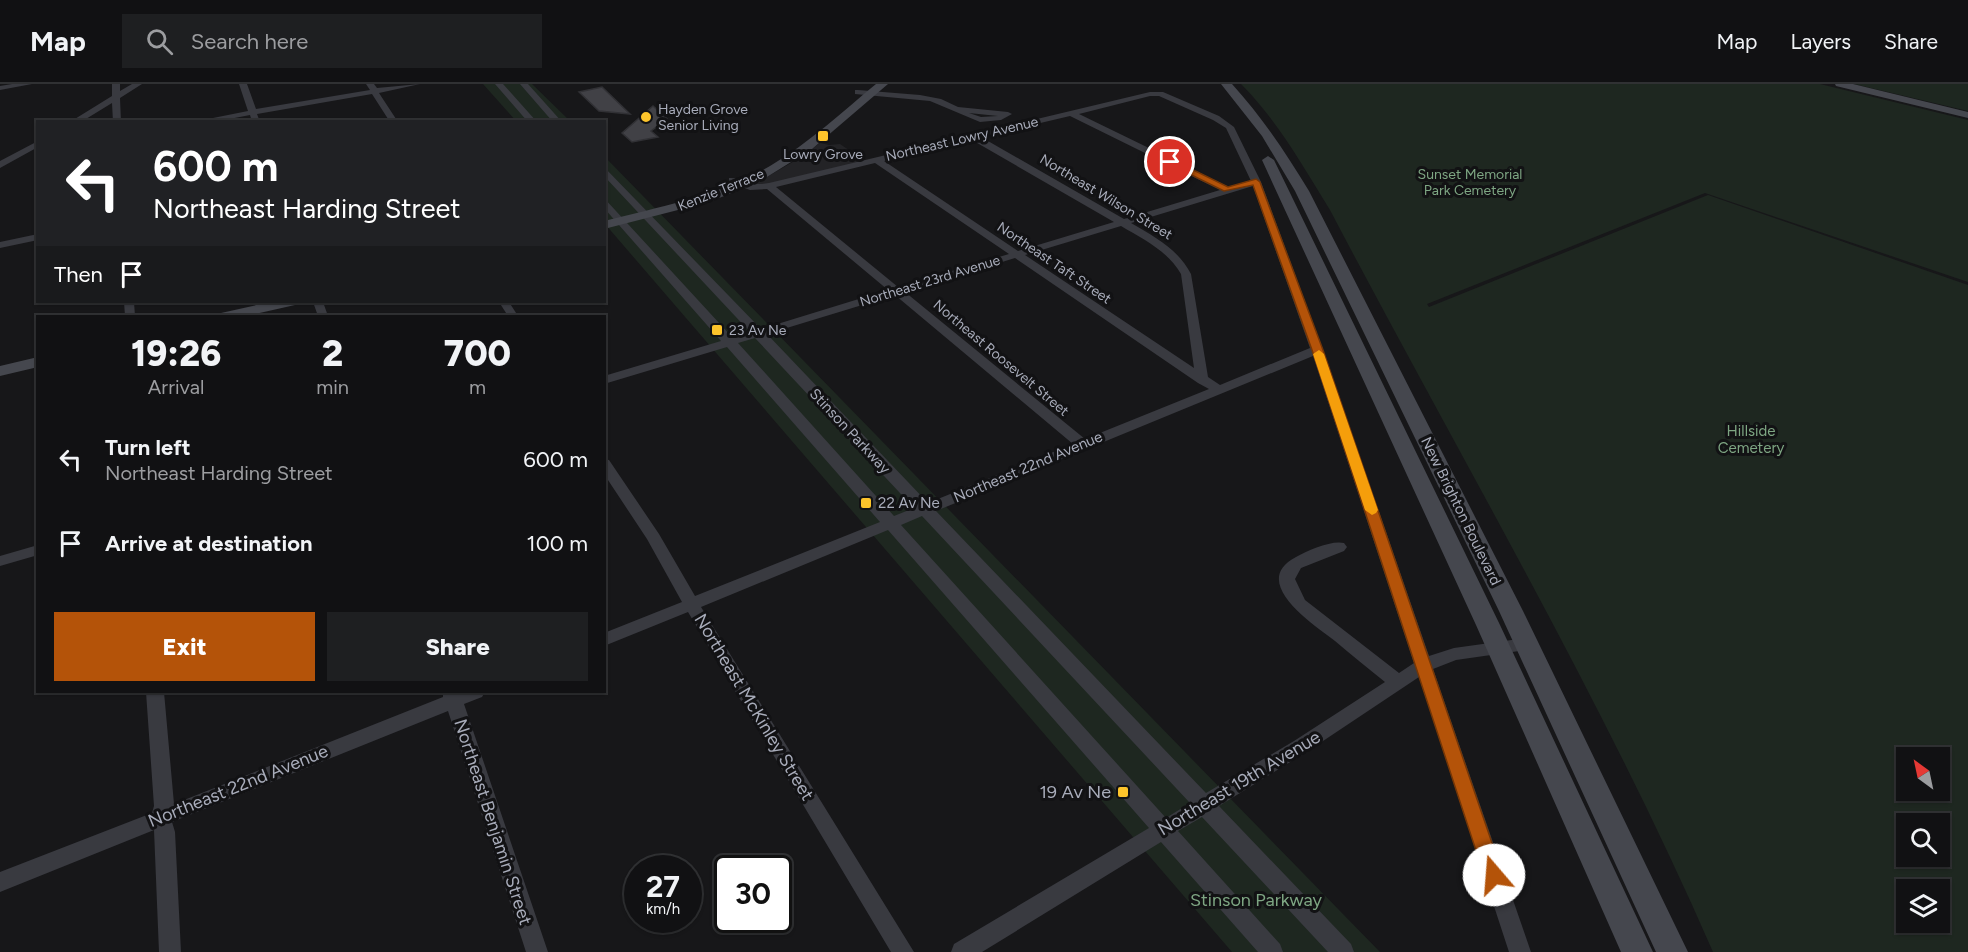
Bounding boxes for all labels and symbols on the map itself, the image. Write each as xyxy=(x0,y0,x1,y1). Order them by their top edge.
place label: Hayden Grove Senior Living xyxy=(658,101,748,134)
marker: Hayden Grove Senior Living xyxy=(639,110,653,124)
street label: Northeast Lowry Avenue xyxy=(884,113,1040,165)
marker: Lowry Grove xyxy=(816,129,830,143)
pin xyxy=(1144,136,1195,187)
place label: Lowry Grove xyxy=(783,146,863,163)
street label: Northeast Wilson Street xyxy=(1037,151,1175,243)
street label: Kenzie Terrace xyxy=(675,165,767,215)
park label: Sunset Memorial Park Cemetery xyxy=(1418,166,1522,199)
street label: Northeast Taft Street xyxy=(994,218,1114,308)
street label: Northeast 23rd Avenue xyxy=(858,251,1003,310)
street label: Northeast Roosevelt Street xyxy=(930,296,1072,420)
place label: 23 Av Ne xyxy=(729,322,787,339)
marker: 23 Av Ne xyxy=(710,323,724,337)
street label: Stinson Parkway xyxy=(806,385,894,477)
park label: Hillside Cemetery xyxy=(1718,422,1784,457)
street label: Northeast 22nd Avenue xyxy=(951,427,1105,507)
street label: New Brighton Boulevard xyxy=(1417,434,1505,588)
place label: 22 Av Ne xyxy=(878,494,940,512)
marker: 22 Av Ne xyxy=(859,496,873,510)
street label: Northeast McKinley Street xyxy=(689,610,819,805)
street label: Northeast Benjamin Street xyxy=(449,716,537,928)
street label: Northeast 19th Avenue xyxy=(1154,726,1324,840)
street label: Northeast 22nd Avenue xyxy=(145,740,331,832)
north arrow xyxy=(1896,747,1950,801)
place label: 19 Av Ne xyxy=(1039,781,1111,803)
marker: 19 Av Ne xyxy=(1116,785,1130,799)
position arrow xyxy=(1462,843,1526,907)
speed limit sign: 30 xyxy=(714,855,792,933)
park label: Stinson Parkway xyxy=(1190,889,1323,911)

